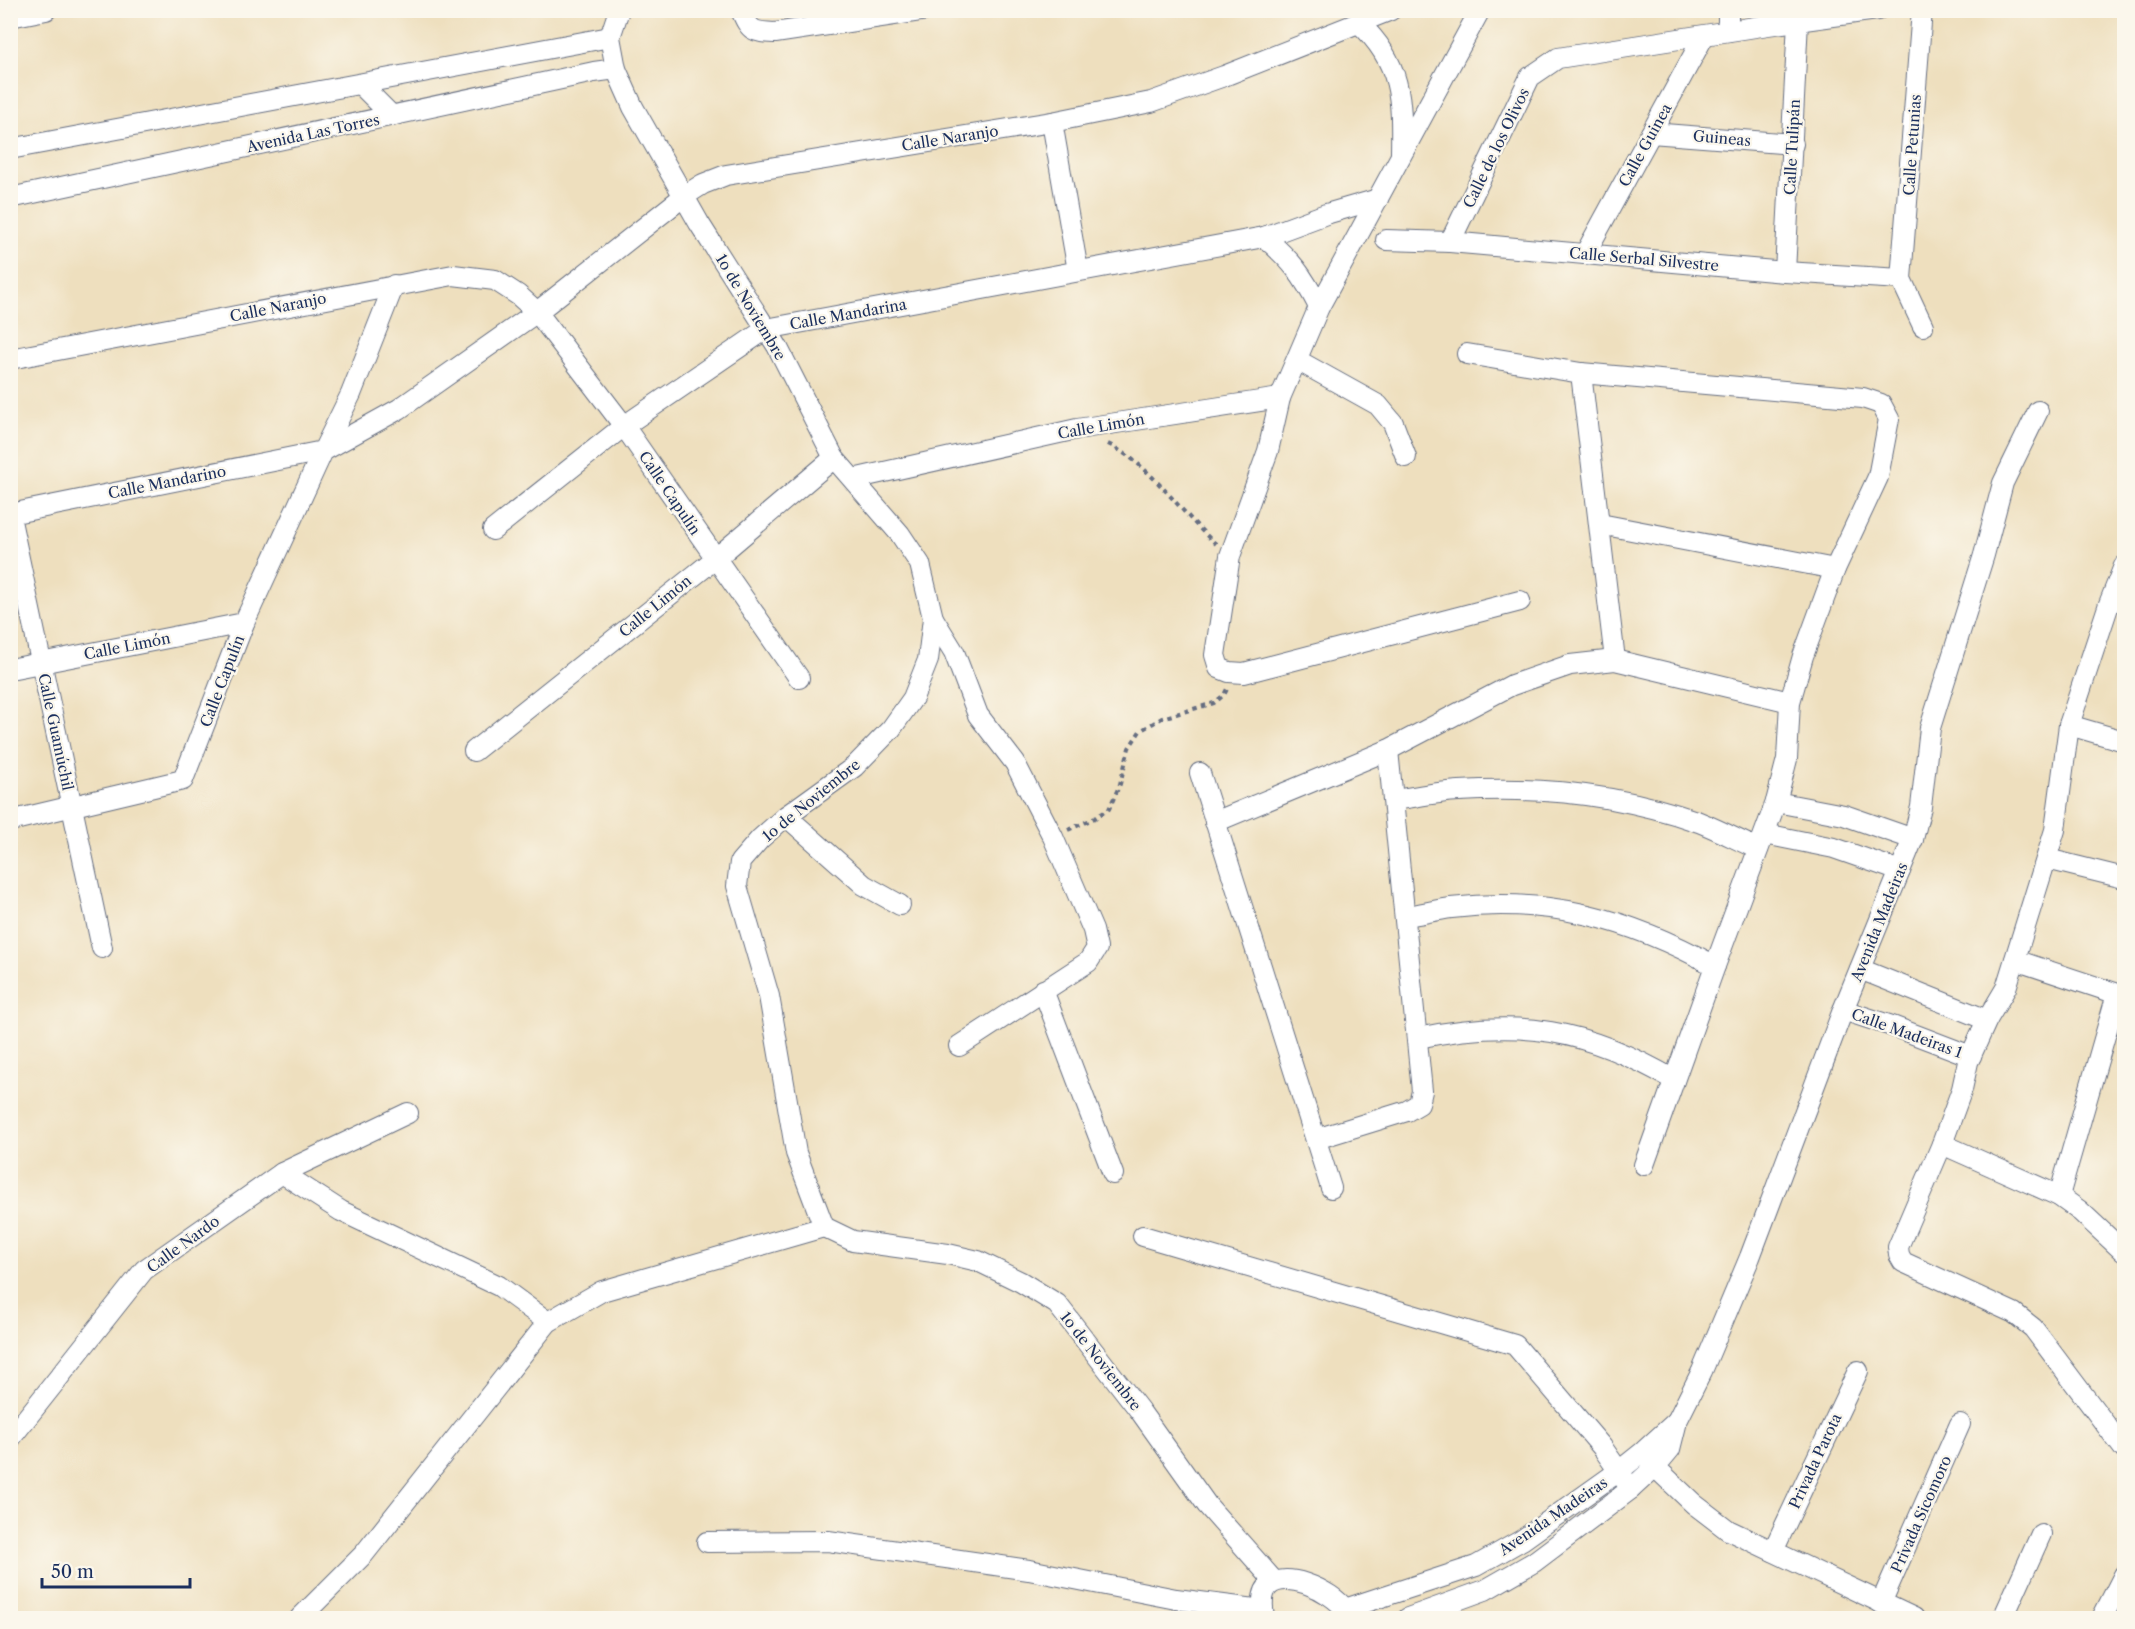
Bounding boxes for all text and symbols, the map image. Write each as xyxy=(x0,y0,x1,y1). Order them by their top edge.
street label: Calle de los Olivos xyxy=(1459,85,1533,211)
street label: Calle Petunias xyxy=(1899,94,1925,196)
street label: Calle Tulipán xyxy=(1780,98,1804,195)
street label: Calle Guinea xyxy=(1614,100,1676,190)
street label: Avenida Las Torres xyxy=(244,110,381,157)
street label: Calle Naranjo xyxy=(900,121,1000,155)
street label: Guineas xyxy=(1692,126,1752,150)
street label: Calle Serbal Silvestre xyxy=(1568,243,1720,275)
street label: 1o de Noviembre xyxy=(712,250,790,364)
street label: Calle Naranjo xyxy=(228,288,328,326)
street label: Calle Mandarina xyxy=(788,294,908,334)
street label: Calle Limón xyxy=(1056,409,1146,443)
street label: Calle Capulín xyxy=(635,447,705,539)
street label: Calle Mandarino xyxy=(106,461,228,503)
street label: Calle Limón xyxy=(615,571,696,641)
street label: Calle Limón xyxy=(82,628,172,664)
street label: Calle Capulín xyxy=(196,632,248,730)
street label: Calle Guamúchil xyxy=(34,672,78,793)
street label: 1o de Noviembre xyxy=(758,755,864,845)
street label: Avenida Madeiras xyxy=(1846,860,1912,985)
street label: Calle Madeiras 1 xyxy=(1849,1004,1966,1062)
street label: Calle Nardo xyxy=(143,1211,223,1277)
street label: 1o de Noviembre xyxy=(1056,1308,1146,1414)
street label: Privada Parota xyxy=(1785,1410,1845,1512)
street label: Privada Sicomoro xyxy=(1887,1452,1955,1576)
street label: Avenida Madeiras xyxy=(1494,1473,1611,1560)
scale bar xyxy=(42,1551,190,1589)
text: 50 m xyxy=(51,1561,94,1583)

